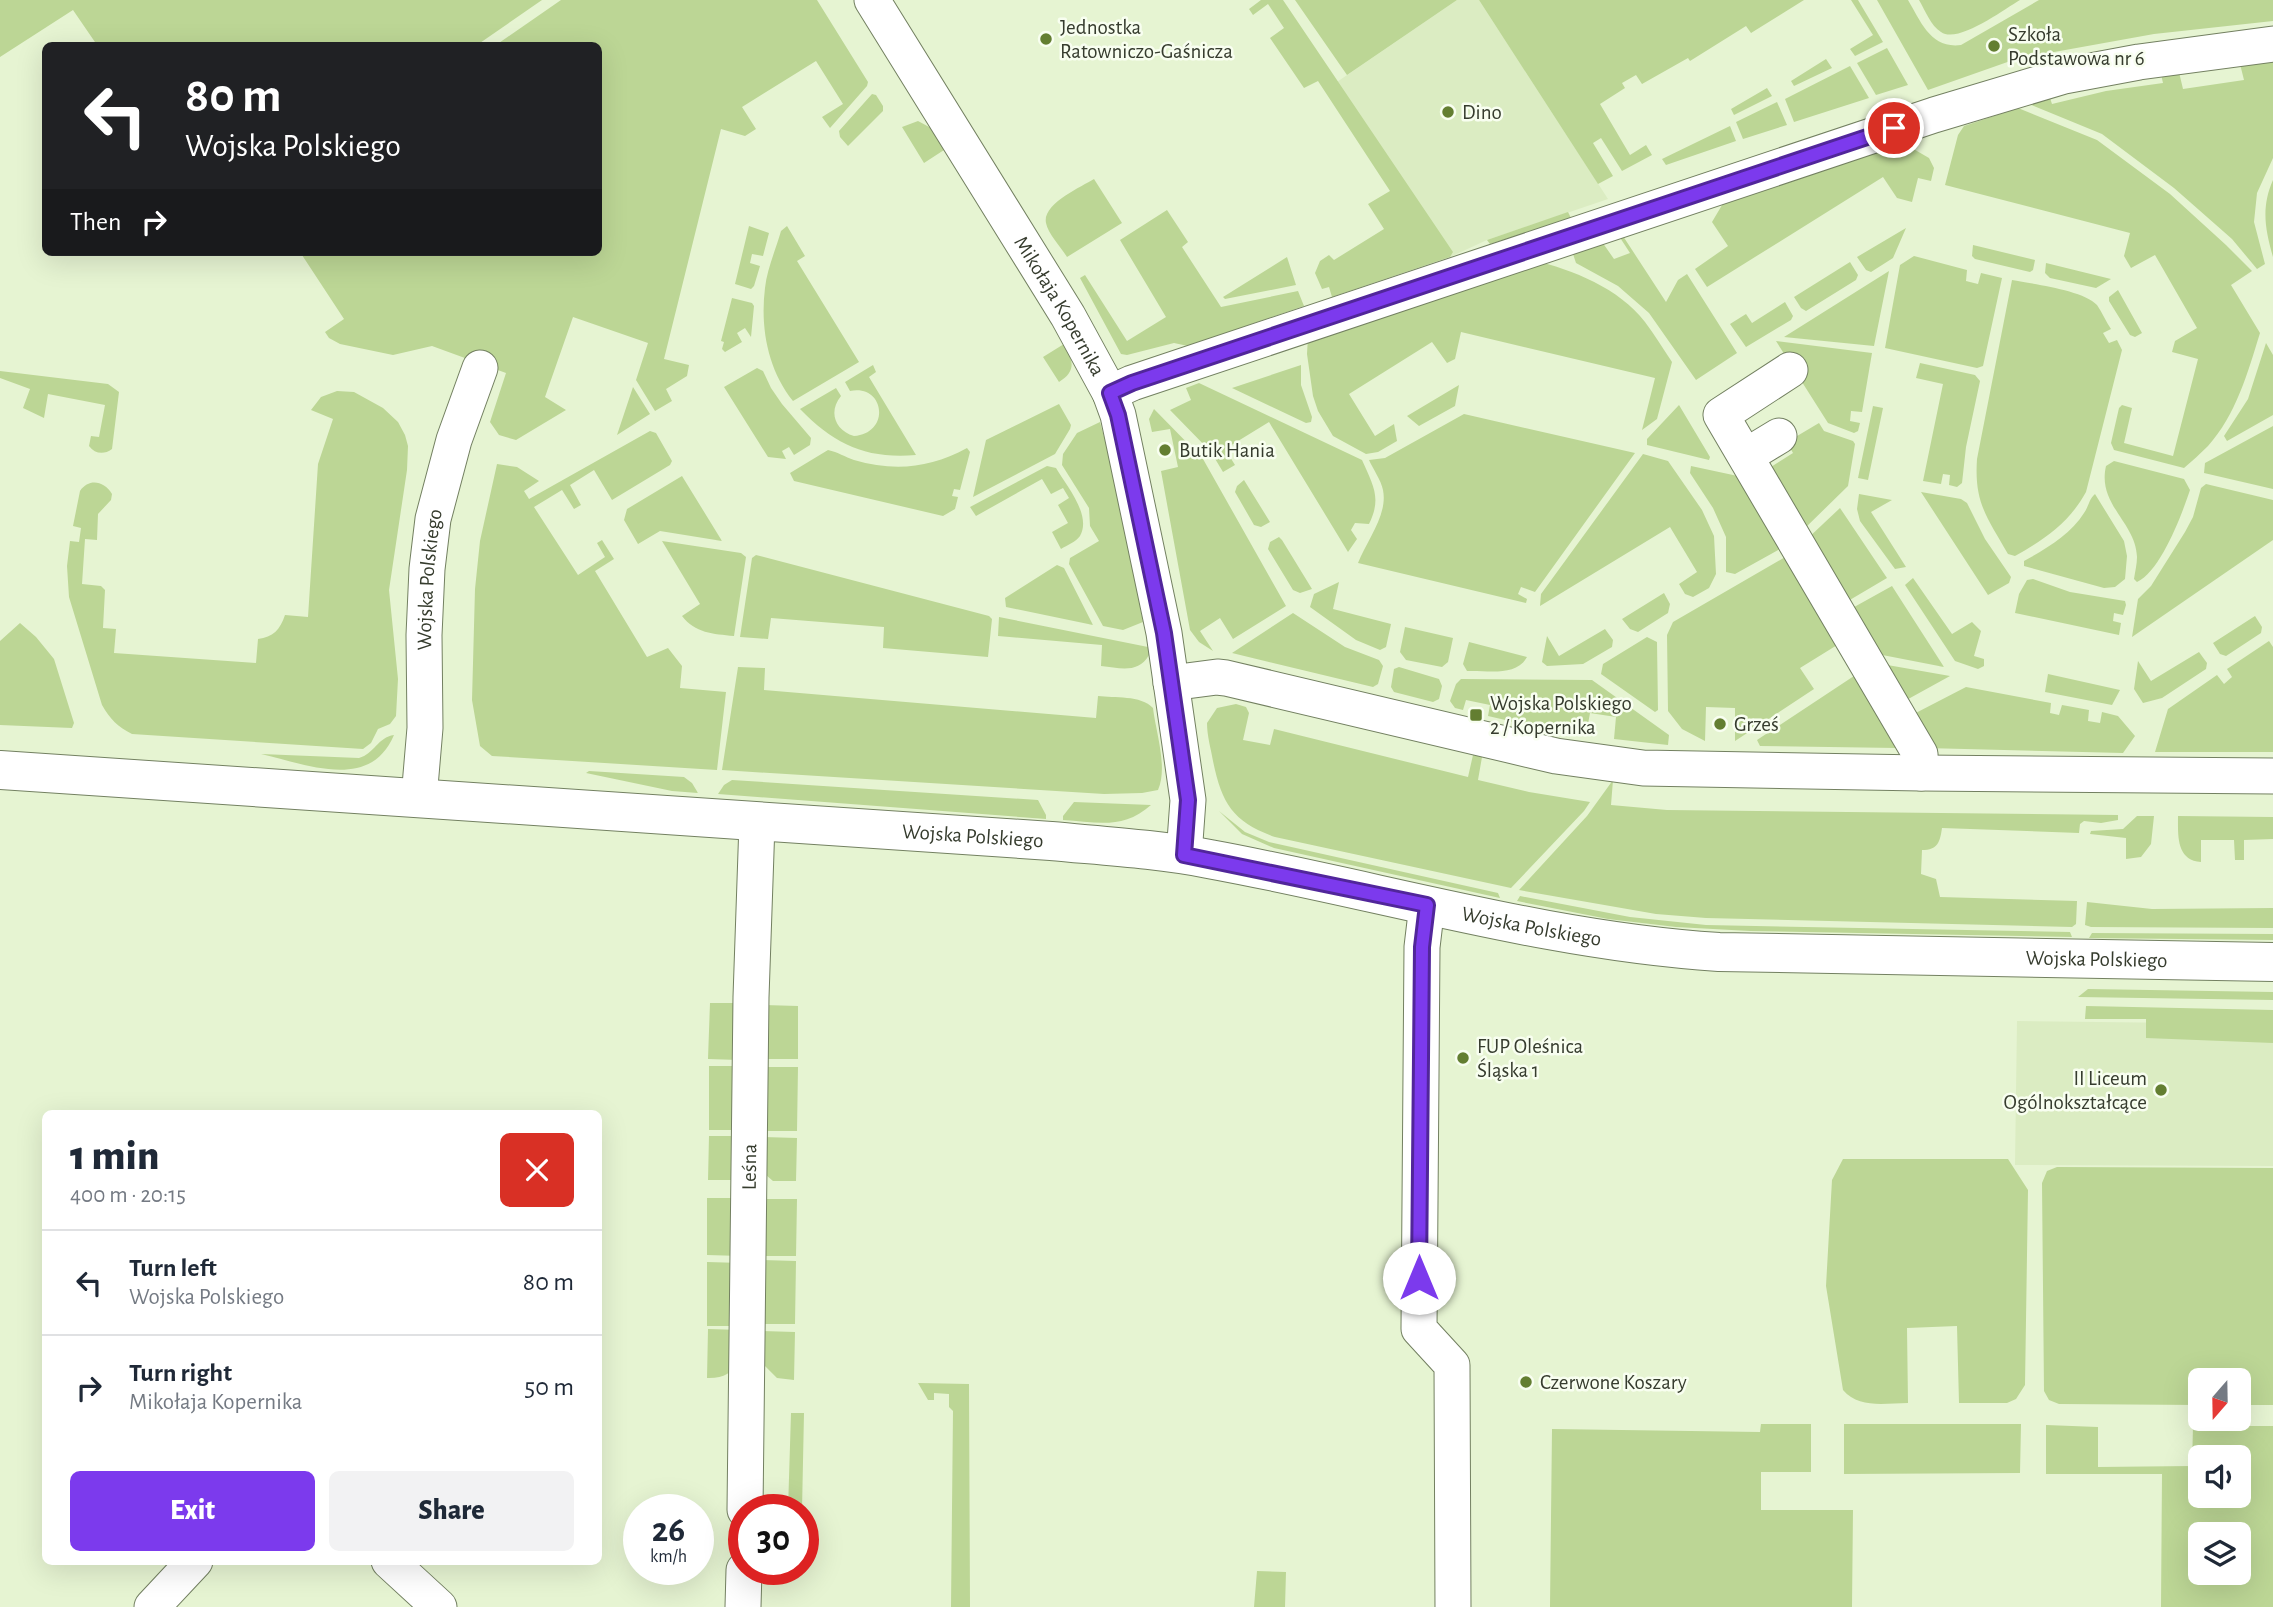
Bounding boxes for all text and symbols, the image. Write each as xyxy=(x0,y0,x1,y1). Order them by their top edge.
place label: Jednostka Ratowniczo-Gaśnicza xyxy=(1060,17,1233,62)
place label: Szkoła Podstawowa nr 6 xyxy=(2008,24,2145,69)
marker: Jednostka Ratowniczo-Gaśnicza xyxy=(1038,31,1054,47)
marker: Szkoła Podstawowa nr 6 xyxy=(1986,38,2002,54)
icon: left xyxy=(70,70,161,161)
text: 80 m xyxy=(185,72,282,121)
pin xyxy=(1864,98,1924,158)
place label: Dino xyxy=(1462,102,1502,123)
marker: Dino xyxy=(1440,104,1456,120)
icon: arrive xyxy=(1875,109,1913,147)
text: Wojska Polskiego xyxy=(185,130,401,162)
icon: right xyxy=(135,203,173,241)
text: Then xyxy=(70,209,121,235)
street label: Mikołaja Kopernika xyxy=(1010,232,1109,380)
place label: Butik Hania xyxy=(1179,440,1275,461)
marker: Butik Hania xyxy=(1157,442,1173,458)
street label: Wojska Polskiego xyxy=(414,507,446,650)
place label: Wojska Polskiego 2 / Kopernika xyxy=(1490,693,1632,738)
marker: Wojska Polskiego 2 / Kopernika xyxy=(1468,707,1484,723)
place label: Grześ xyxy=(1734,714,1779,735)
marker: Grześ xyxy=(1712,716,1728,732)
street label: Wojska Polskiego xyxy=(901,821,1044,851)
street label: Wojska Polskiego xyxy=(1460,903,1603,950)
street label: Wojska Polskiego xyxy=(2025,948,2168,971)
place label: FUP Oleśnica Śląska 1 xyxy=(1477,1036,1583,1081)
marker: FUP Oleśnica Śląska 1 xyxy=(1455,1050,1471,1066)
place label: II Liceum Ogólnokształcące xyxy=(2004,1068,2147,1113)
marker: II Liceum Ogólnokształcące xyxy=(2153,1082,2169,1098)
button: close xyxy=(500,1133,574,1207)
text: 1 min xyxy=(70,1135,159,1177)
street label: Leśna xyxy=(739,1143,760,1190)
text: 400 m · 20:15 xyxy=(70,1184,186,1207)
position arrow xyxy=(1382,1241,1456,1315)
text: Turn left xyxy=(129,1255,217,1281)
icon: left xyxy=(70,1264,108,1302)
text: 80 m xyxy=(523,1269,574,1295)
text: Wojska Polskiego xyxy=(129,1286,284,1309)
text: Turn right xyxy=(129,1360,232,1386)
north arrow xyxy=(2188,1368,2250,1432)
map controls xyxy=(2188,1368,2251,1585)
icon: right xyxy=(70,1369,108,1407)
place label: Czerwone Koszary xyxy=(1540,1372,1687,1393)
text: 50 m xyxy=(524,1374,574,1400)
marker: Czerwone Koszary xyxy=(1518,1374,1534,1390)
text: Mikołaja Kopernika xyxy=(129,1391,302,1414)
button: sound xyxy=(2188,1445,2251,1508)
button: Exit xyxy=(70,1471,315,1551)
button: Share xyxy=(329,1471,574,1551)
speed limit sign: 30 xyxy=(728,1494,819,1585)
text: 26 xyxy=(652,1513,685,1548)
button: layers xyxy=(2188,1522,2251,1585)
text: km/h xyxy=(650,1548,687,1566)

